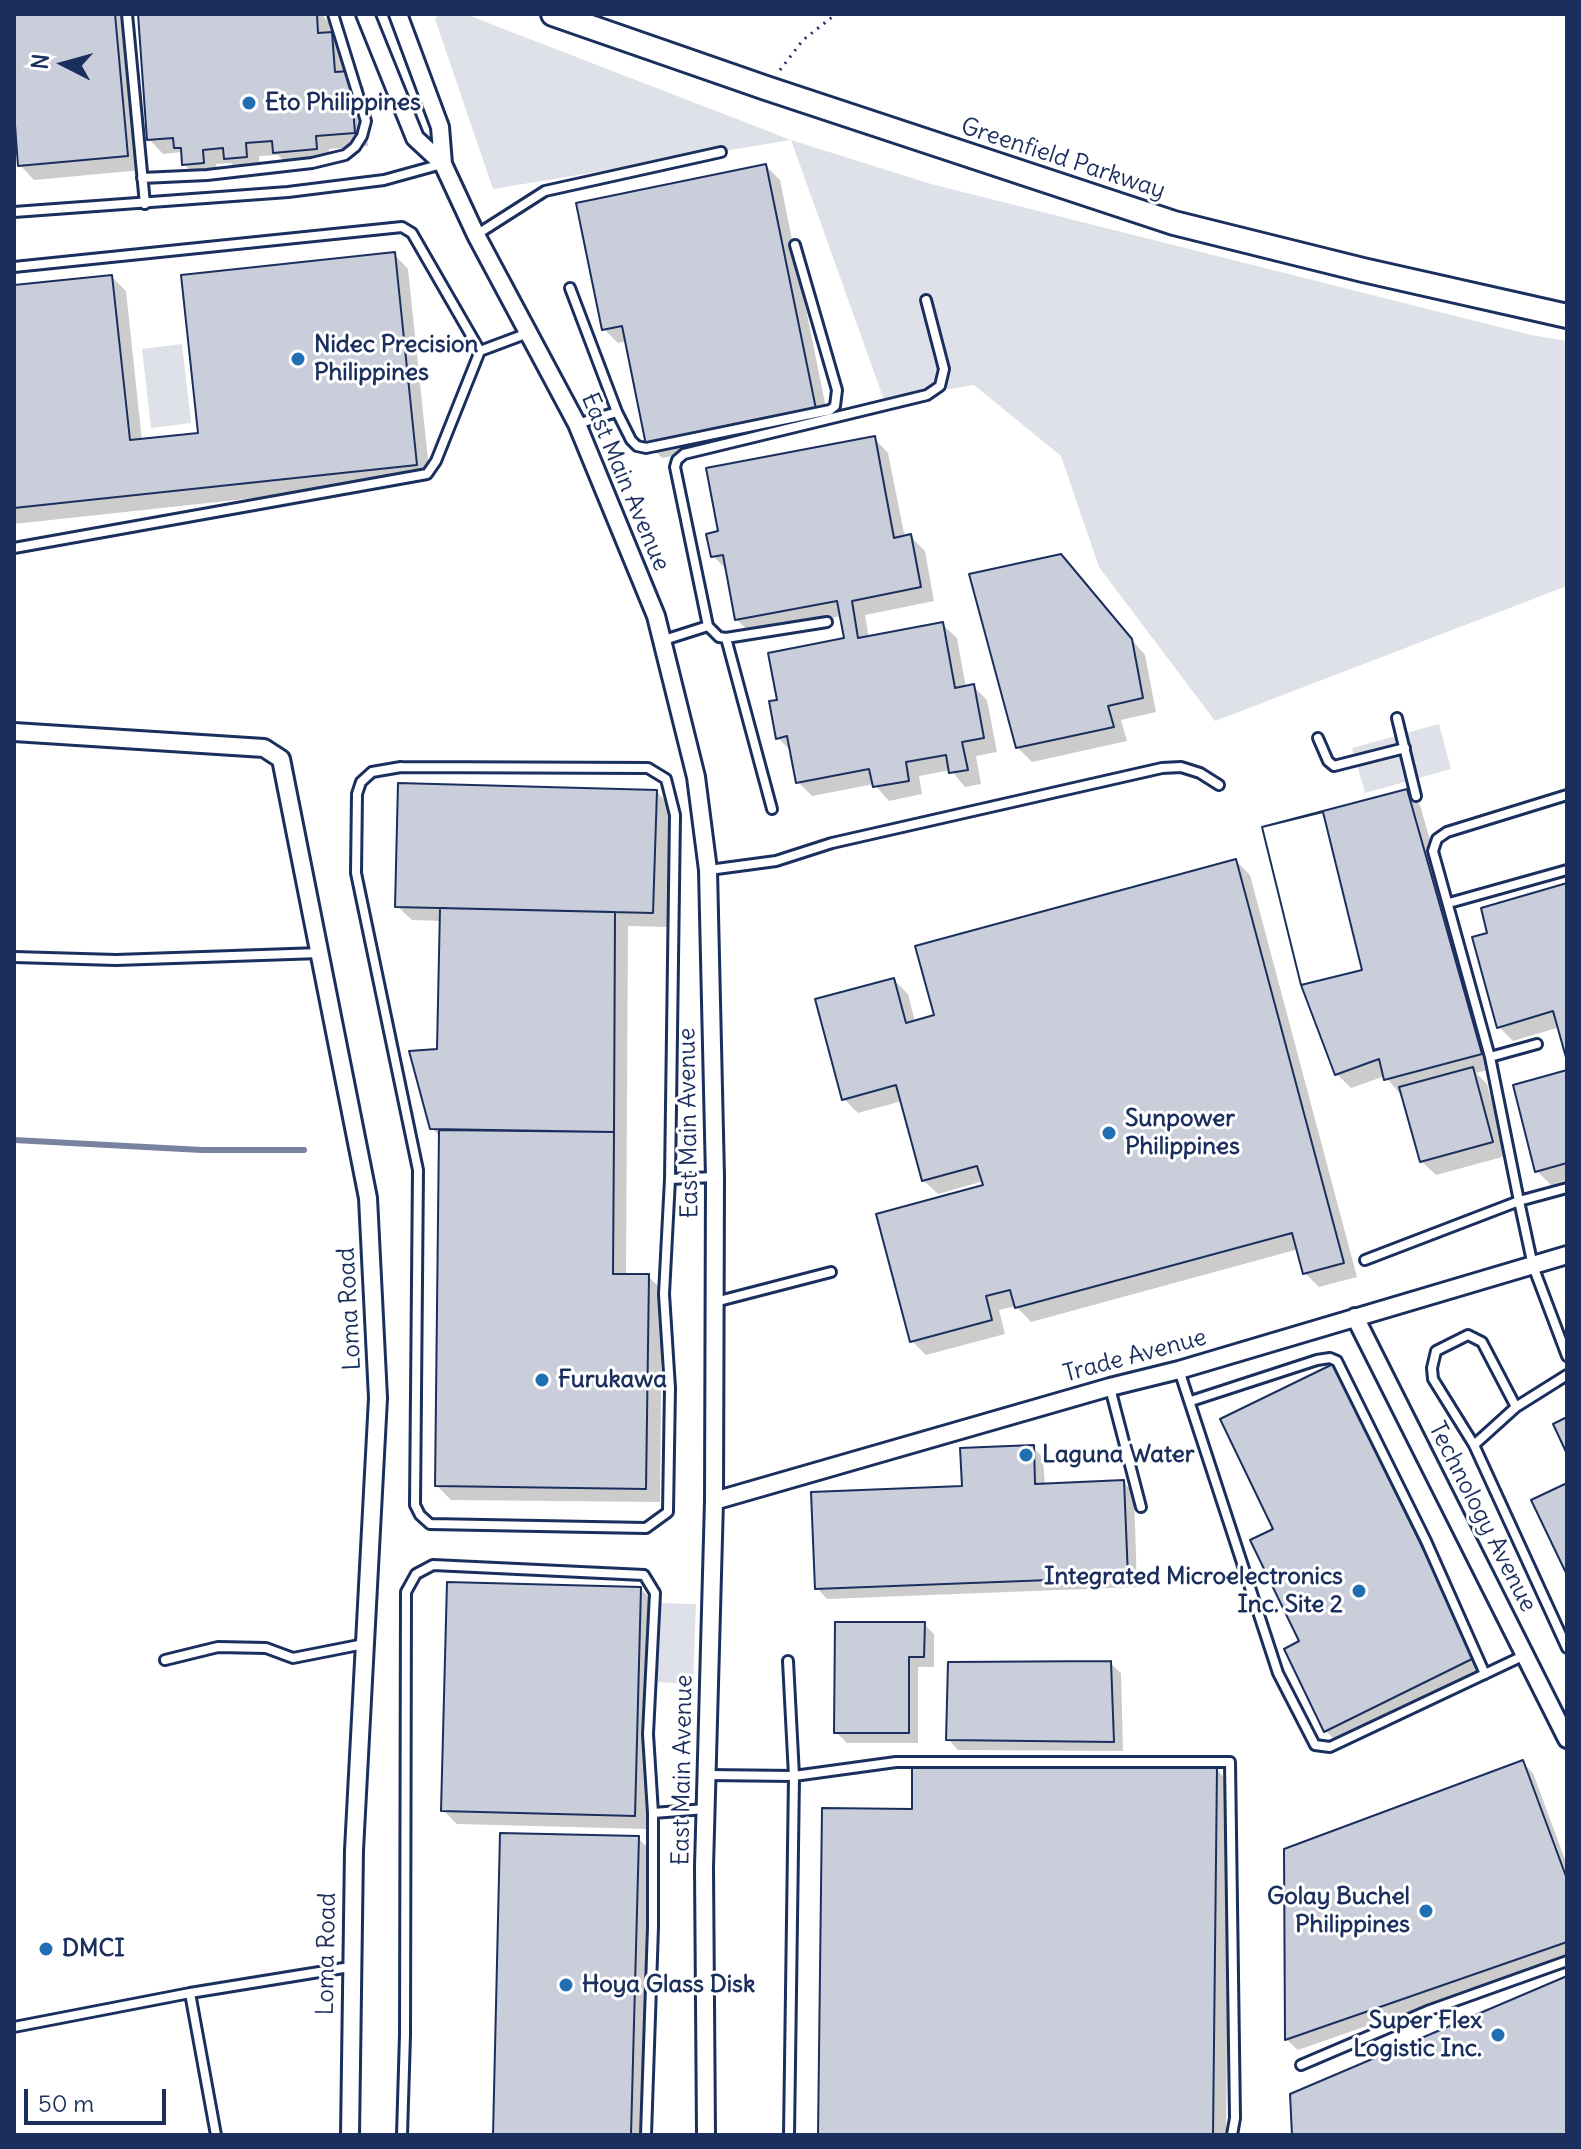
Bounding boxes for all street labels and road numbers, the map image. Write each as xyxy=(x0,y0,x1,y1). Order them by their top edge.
street label: Greenfield Parkway xyxy=(957,112,1169,206)
street label: East Main Avenue xyxy=(575,389,675,575)
street label: East Main Avenue xyxy=(673,1027,705,1219)
street label: Loma Road xyxy=(332,1247,368,1371)
street label: Trade Avenue xyxy=(1060,1323,1210,1389)
street label: Technology Avenue xyxy=(1422,1417,1542,1617)
street label: East Main Avenue xyxy=(667,1674,699,1866)
street label: Loma Road xyxy=(312,1892,342,2016)

